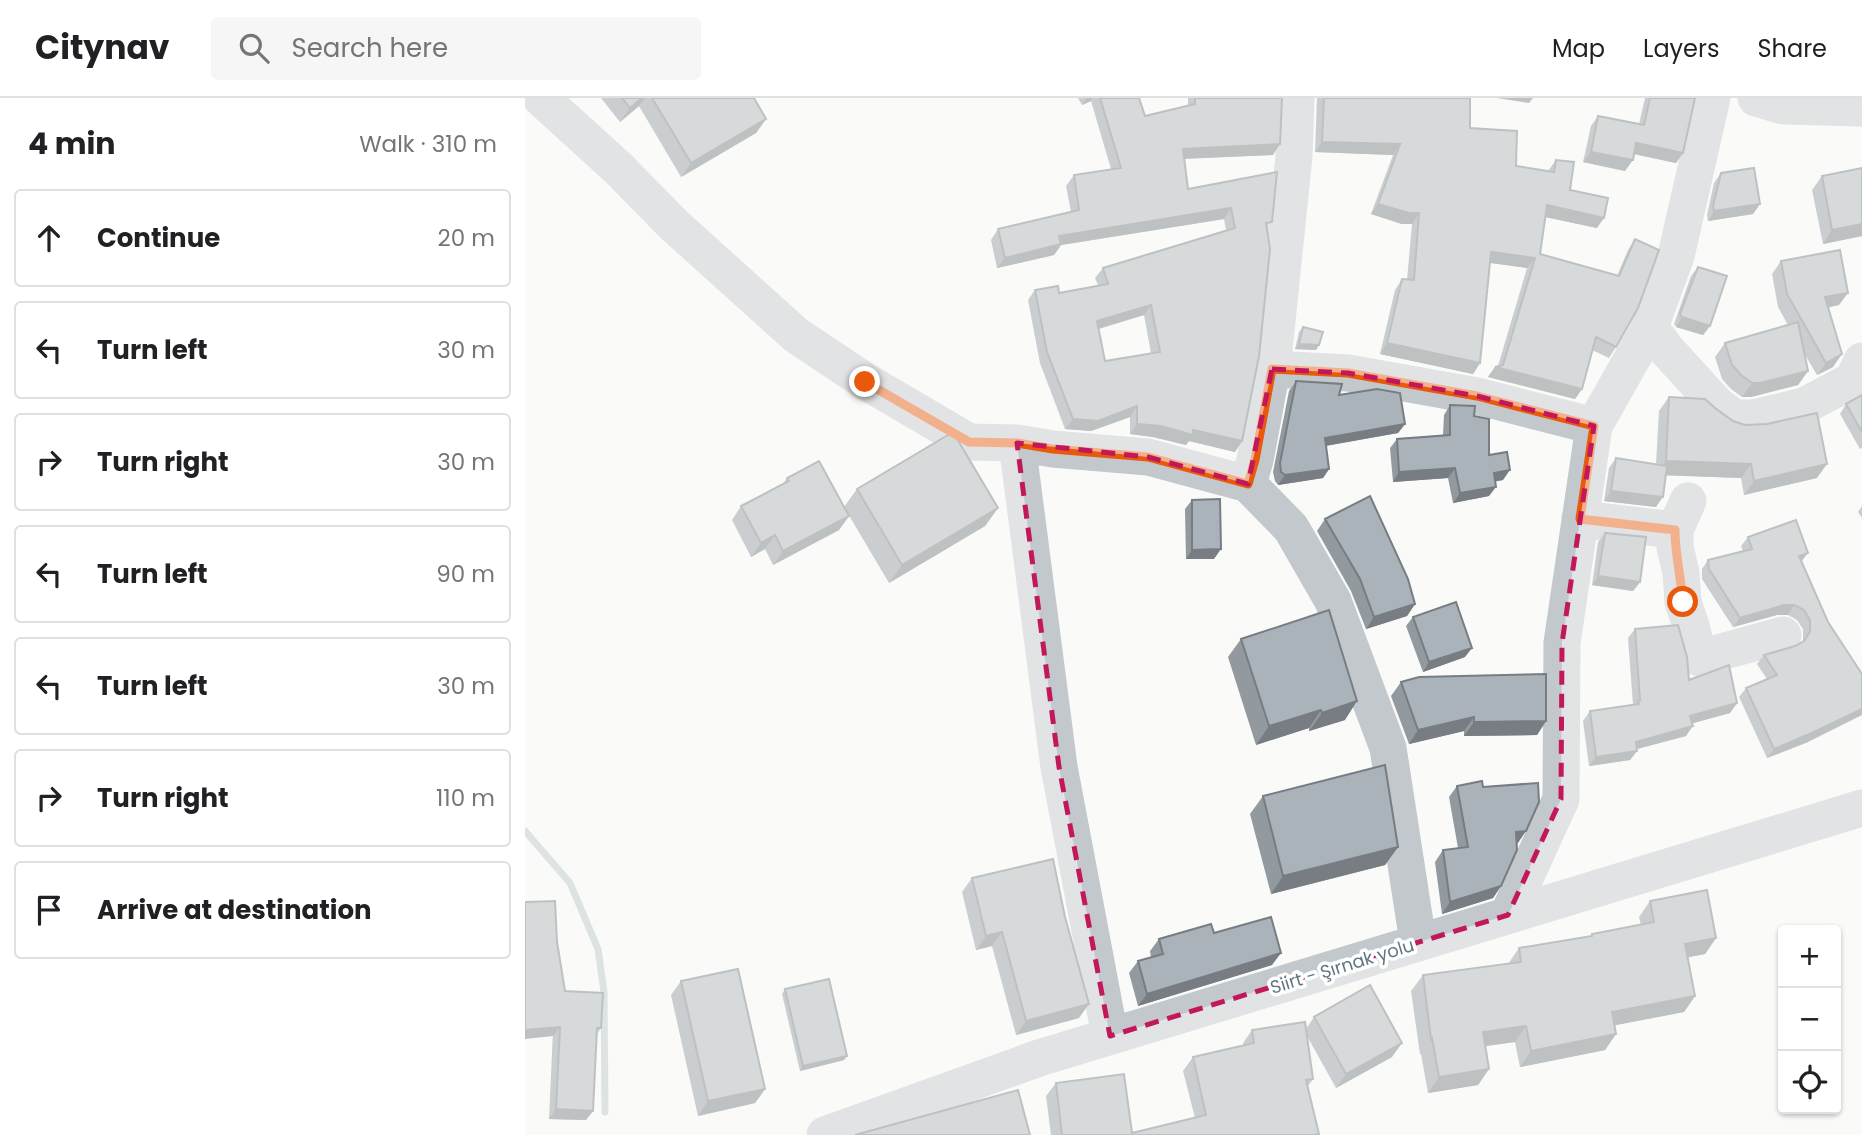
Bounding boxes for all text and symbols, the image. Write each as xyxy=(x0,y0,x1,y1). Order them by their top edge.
search box xyxy=(211,17,701,80)
text: Citynav xyxy=(35,24,169,71)
icon: search xyxy=(235,29,273,67)
text: Search here xyxy=(291,30,448,66)
text: Map xyxy=(1552,32,1605,65)
text: Layers xyxy=(1643,32,1719,65)
text: Share xyxy=(1757,32,1827,65)
text: 4 min xyxy=(28,122,116,165)
text: Walk · 310 m xyxy=(359,128,497,160)
icon: ahead xyxy=(30,219,68,257)
text: Continue xyxy=(97,220,220,256)
text: 20 m xyxy=(437,222,495,254)
icon: left xyxy=(30,331,68,369)
text: Turn left xyxy=(97,332,208,368)
text: 30 m xyxy=(437,334,495,366)
route end xyxy=(849,366,880,397)
icon: right xyxy=(30,443,68,481)
text: Turn right xyxy=(97,444,229,480)
text: 30 m xyxy=(437,446,495,478)
icon: left xyxy=(30,555,68,593)
text: Turn left xyxy=(97,556,208,592)
text: 90 m xyxy=(436,558,495,590)
route start xyxy=(1667,586,1698,617)
icon: left xyxy=(30,667,68,705)
text: Turn left xyxy=(97,668,208,704)
text: 30 m xyxy=(437,670,495,702)
icon: right xyxy=(30,779,68,817)
text: Turn right xyxy=(97,780,229,816)
text: 110 m xyxy=(436,782,495,814)
icon: arrive xyxy=(30,891,68,929)
text: Arrive at destination xyxy=(97,892,372,928)
map controls xyxy=(1778,925,1841,1114)
button: + xyxy=(1778,925,1841,988)
street label: Siirt - Şırnak yolu xyxy=(1267,932,1417,1000)
button: − xyxy=(1778,988,1841,1051)
button: locate xyxy=(1778,1051,1841,1114)

